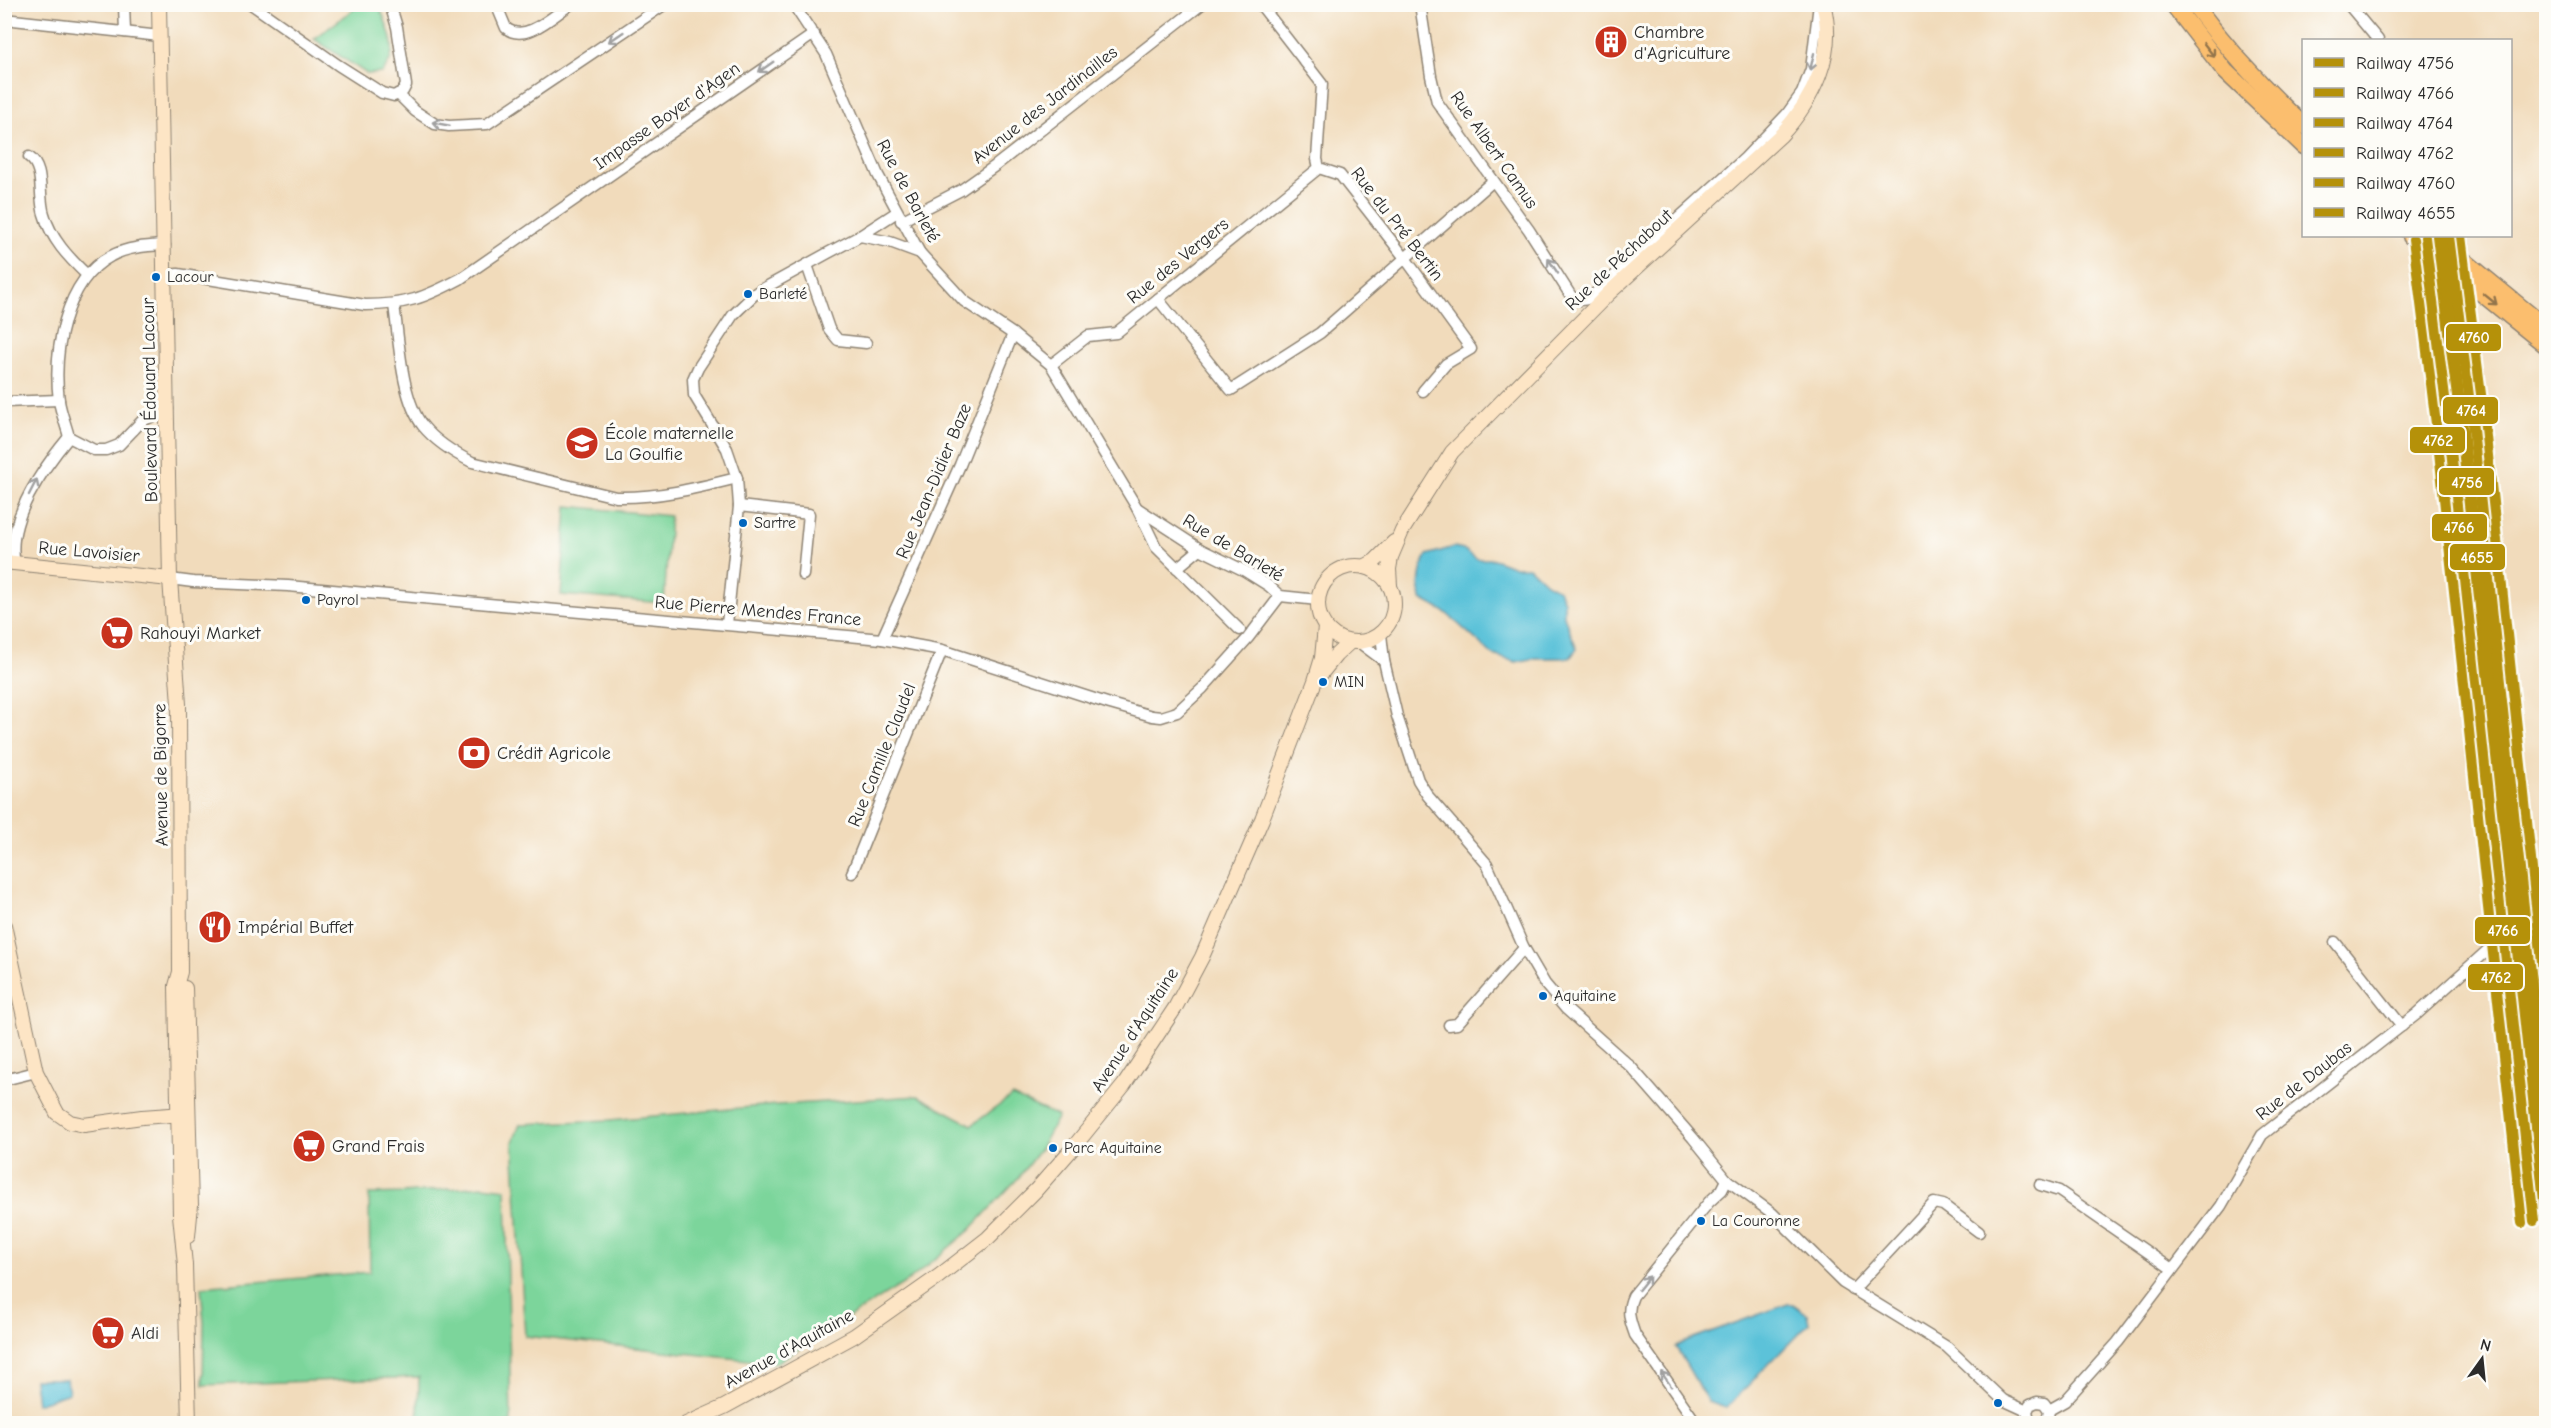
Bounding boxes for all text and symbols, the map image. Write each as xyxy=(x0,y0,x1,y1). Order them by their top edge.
place label: Chambre d'Agriculture xyxy=(1634,22,1730,64)
building icon: Chambre d'Agriculture xyxy=(1593,24,1629,60)
one-way arrow xyxy=(608,31,625,43)
legend xyxy=(2302,39,2512,237)
street label: Avenue des Jardinailles xyxy=(968,42,1122,168)
one-way arrow xyxy=(2202,42,2215,58)
one-way arrow xyxy=(1806,52,1817,72)
text: Railway 4756 xyxy=(2356,53,2454,74)
street label: Impasse Boyer d'Agen xyxy=(590,58,744,174)
one-way arrow xyxy=(758,61,774,73)
text: Railway 4766 xyxy=(2356,83,2454,104)
street label: Rue Albert Camus xyxy=(1446,87,1542,213)
text: Railway 4764 xyxy=(2356,113,2453,134)
one-way arrow xyxy=(432,118,451,129)
street label: Rue de Barleté xyxy=(872,136,944,246)
text: Railway 4762 xyxy=(2356,143,2454,164)
street label: Rue du Pré Bertin xyxy=(1346,163,1448,285)
text: Railway 4760 xyxy=(2356,173,2455,194)
text: Railway 4655 xyxy=(2356,203,2456,224)
street label: Rue de Péchabout xyxy=(1561,204,1678,315)
street label: Rue des Vergers xyxy=(1123,214,1233,308)
one-way arrow xyxy=(1546,257,1559,274)
place label: Lacour xyxy=(167,268,214,286)
marker: Lacour xyxy=(150,271,162,283)
place label: Barleté xyxy=(759,285,807,303)
marker: Barleté xyxy=(742,288,754,300)
one-way arrow xyxy=(2481,292,2497,305)
street label: Boulevard Édouard Lacour xyxy=(137,297,162,502)
line badge: 4760 xyxy=(2445,323,2502,352)
text: 4760 xyxy=(2458,329,2490,347)
line badge: 4764 xyxy=(2442,396,2499,425)
street label: Rue Jean-Didier Baze xyxy=(892,400,976,562)
text: 4764 xyxy=(2456,402,2486,420)
place label: École maternelle La Goulfie xyxy=(605,422,734,465)
school or university icon: École maternelle La Goulfie xyxy=(564,425,600,461)
line badge: 4762 xyxy=(2409,426,2466,454)
text: 4762 xyxy=(2423,432,2453,450)
line badge: 4756 xyxy=(2438,467,2495,496)
text: 4756 xyxy=(2451,474,2483,492)
one-way arrow xyxy=(27,479,39,496)
street label: Rue de Barleté xyxy=(1179,510,1287,586)
line badge: 4766 xyxy=(2431,513,2488,542)
place label: Sartre xyxy=(754,514,796,532)
marker: Sartre xyxy=(737,517,749,529)
text: 4766 xyxy=(2444,519,2474,537)
street label: Rue Lavoisier xyxy=(38,537,141,567)
line badge: 4655 xyxy=(2449,543,2506,571)
text: 4655 xyxy=(2461,549,2493,567)
place label: Payrol xyxy=(317,591,359,609)
street label: Rue Pierre Mendes France xyxy=(654,592,862,630)
marker: Payrol xyxy=(300,594,312,606)
supermarket icon: Rahouyi Market xyxy=(99,615,135,651)
place label: Rahouyi Market xyxy=(140,623,261,644)
place label: MIN xyxy=(1334,673,1364,691)
marker: MIN xyxy=(1317,676,1329,688)
street label: Rue Camille Claudel xyxy=(844,680,920,830)
street label: Avenue de Bigorre xyxy=(149,703,173,847)
bank icon: Crédit Agricole xyxy=(456,735,492,771)
place label: Crédit Agricole xyxy=(497,743,611,764)
restaurant icon: Impérial Buffet xyxy=(197,909,233,945)
line badge: 4766 xyxy=(2474,916,2531,945)
place label: Impérial Buffet xyxy=(238,917,354,938)
text: 4766 xyxy=(2488,922,2518,940)
line badge: 4762 xyxy=(2467,963,2524,991)
street label: Avenue d'Aquitaine xyxy=(1087,964,1183,1096)
text: 4762 xyxy=(2481,969,2511,987)
place label: Aquitaine xyxy=(1554,987,1616,1005)
marker: Aquitaine xyxy=(1537,990,1549,1002)
street label: Rue de Daubas xyxy=(2252,1037,2356,1125)
supermarket icon: Grand Frais xyxy=(291,1128,327,1164)
place label: Grand Frais xyxy=(332,1136,425,1157)
place label: Parc Aquitaine xyxy=(1064,1139,1162,1157)
marker: Parc Aquitaine xyxy=(1047,1142,1059,1154)
place label: La Couronne xyxy=(1712,1212,1800,1230)
marker: La Couronne xyxy=(1695,1215,1707,1227)
one-way arrow xyxy=(1637,1275,1650,1291)
street label: Avenue d'Aquitaine xyxy=(721,1305,857,1393)
supermarket icon: Aldi xyxy=(90,1315,126,1351)
place label: Aldi xyxy=(131,1323,159,1344)
north arrow xyxy=(2452,1329,2512,1389)
text: N xyxy=(2478,1335,2493,1356)
one-way arrow xyxy=(1660,1372,1672,1388)
unlabelled marker xyxy=(1992,1397,2004,1409)

